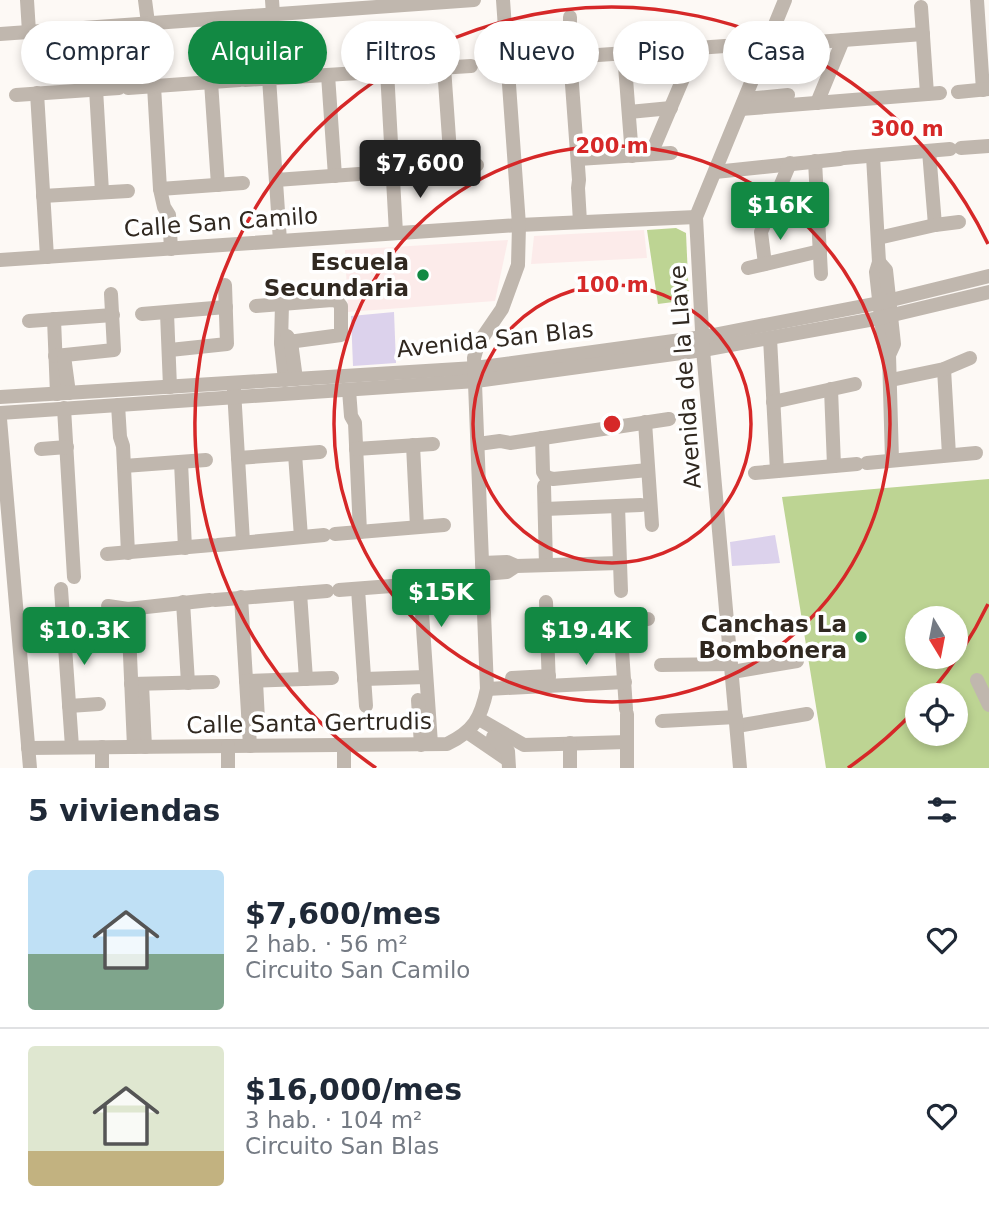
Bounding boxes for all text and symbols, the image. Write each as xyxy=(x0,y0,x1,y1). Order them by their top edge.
chip: Comprar xyxy=(21,21,174,84)
chip: Alquilar xyxy=(188,21,327,84)
chip: Filtros xyxy=(341,21,460,84)
chip: Nuevo xyxy=(474,21,599,84)
chip: Piso xyxy=(613,21,709,84)
chip: Casa xyxy=(723,21,830,84)
text: 300 m xyxy=(870,117,944,141)
text: 200 m xyxy=(575,134,649,158)
pin: $7,600 xyxy=(363,140,477,200)
text: $7,600 xyxy=(376,150,464,176)
pin: $16K xyxy=(739,182,821,242)
text: $16K xyxy=(747,192,813,218)
street label: Calle San Camilo xyxy=(123,202,319,242)
place label: Escuela Secundaria xyxy=(264,249,409,301)
street label: Avenida de la Llave xyxy=(664,264,706,490)
marker: Escuela Secundaria xyxy=(415,267,431,283)
text: 100 m xyxy=(575,273,649,297)
street label: Avenida San Blas xyxy=(395,316,595,362)
centre of rings xyxy=(600,412,624,436)
pin: $15K xyxy=(400,570,482,629)
text: $15K xyxy=(408,579,474,605)
north arrow xyxy=(905,606,968,668)
map controls xyxy=(905,606,968,746)
pin: $10.3K xyxy=(27,608,141,667)
pin: $19.4K xyxy=(529,608,643,667)
place label: Canchas La Bombonera xyxy=(699,611,847,663)
text: $10.3K xyxy=(39,617,129,643)
text: $19.4K xyxy=(541,617,631,643)
marker: Canchas La Bombonera xyxy=(853,629,869,645)
button: locate xyxy=(905,683,968,746)
street label: Calle Santa Gertrudis xyxy=(186,708,432,738)
icon: filters xyxy=(923,791,961,829)
text: 5 viviendas xyxy=(28,793,220,828)
text: $7,600/mes xyxy=(245,896,441,931)
icon: home xyxy=(84,898,168,982)
icon: heart xyxy=(923,921,961,959)
text: 2 hab. · 56 m² xyxy=(245,931,408,957)
text: Circuito San Camilo xyxy=(245,957,470,983)
text: $16,000/mes xyxy=(245,1072,462,1107)
icon: home xyxy=(84,1074,168,1158)
icon: heart xyxy=(923,1097,961,1135)
text: 3 hab. · 104 m² xyxy=(245,1107,422,1133)
text: Circuito San Blas xyxy=(245,1133,439,1159)

